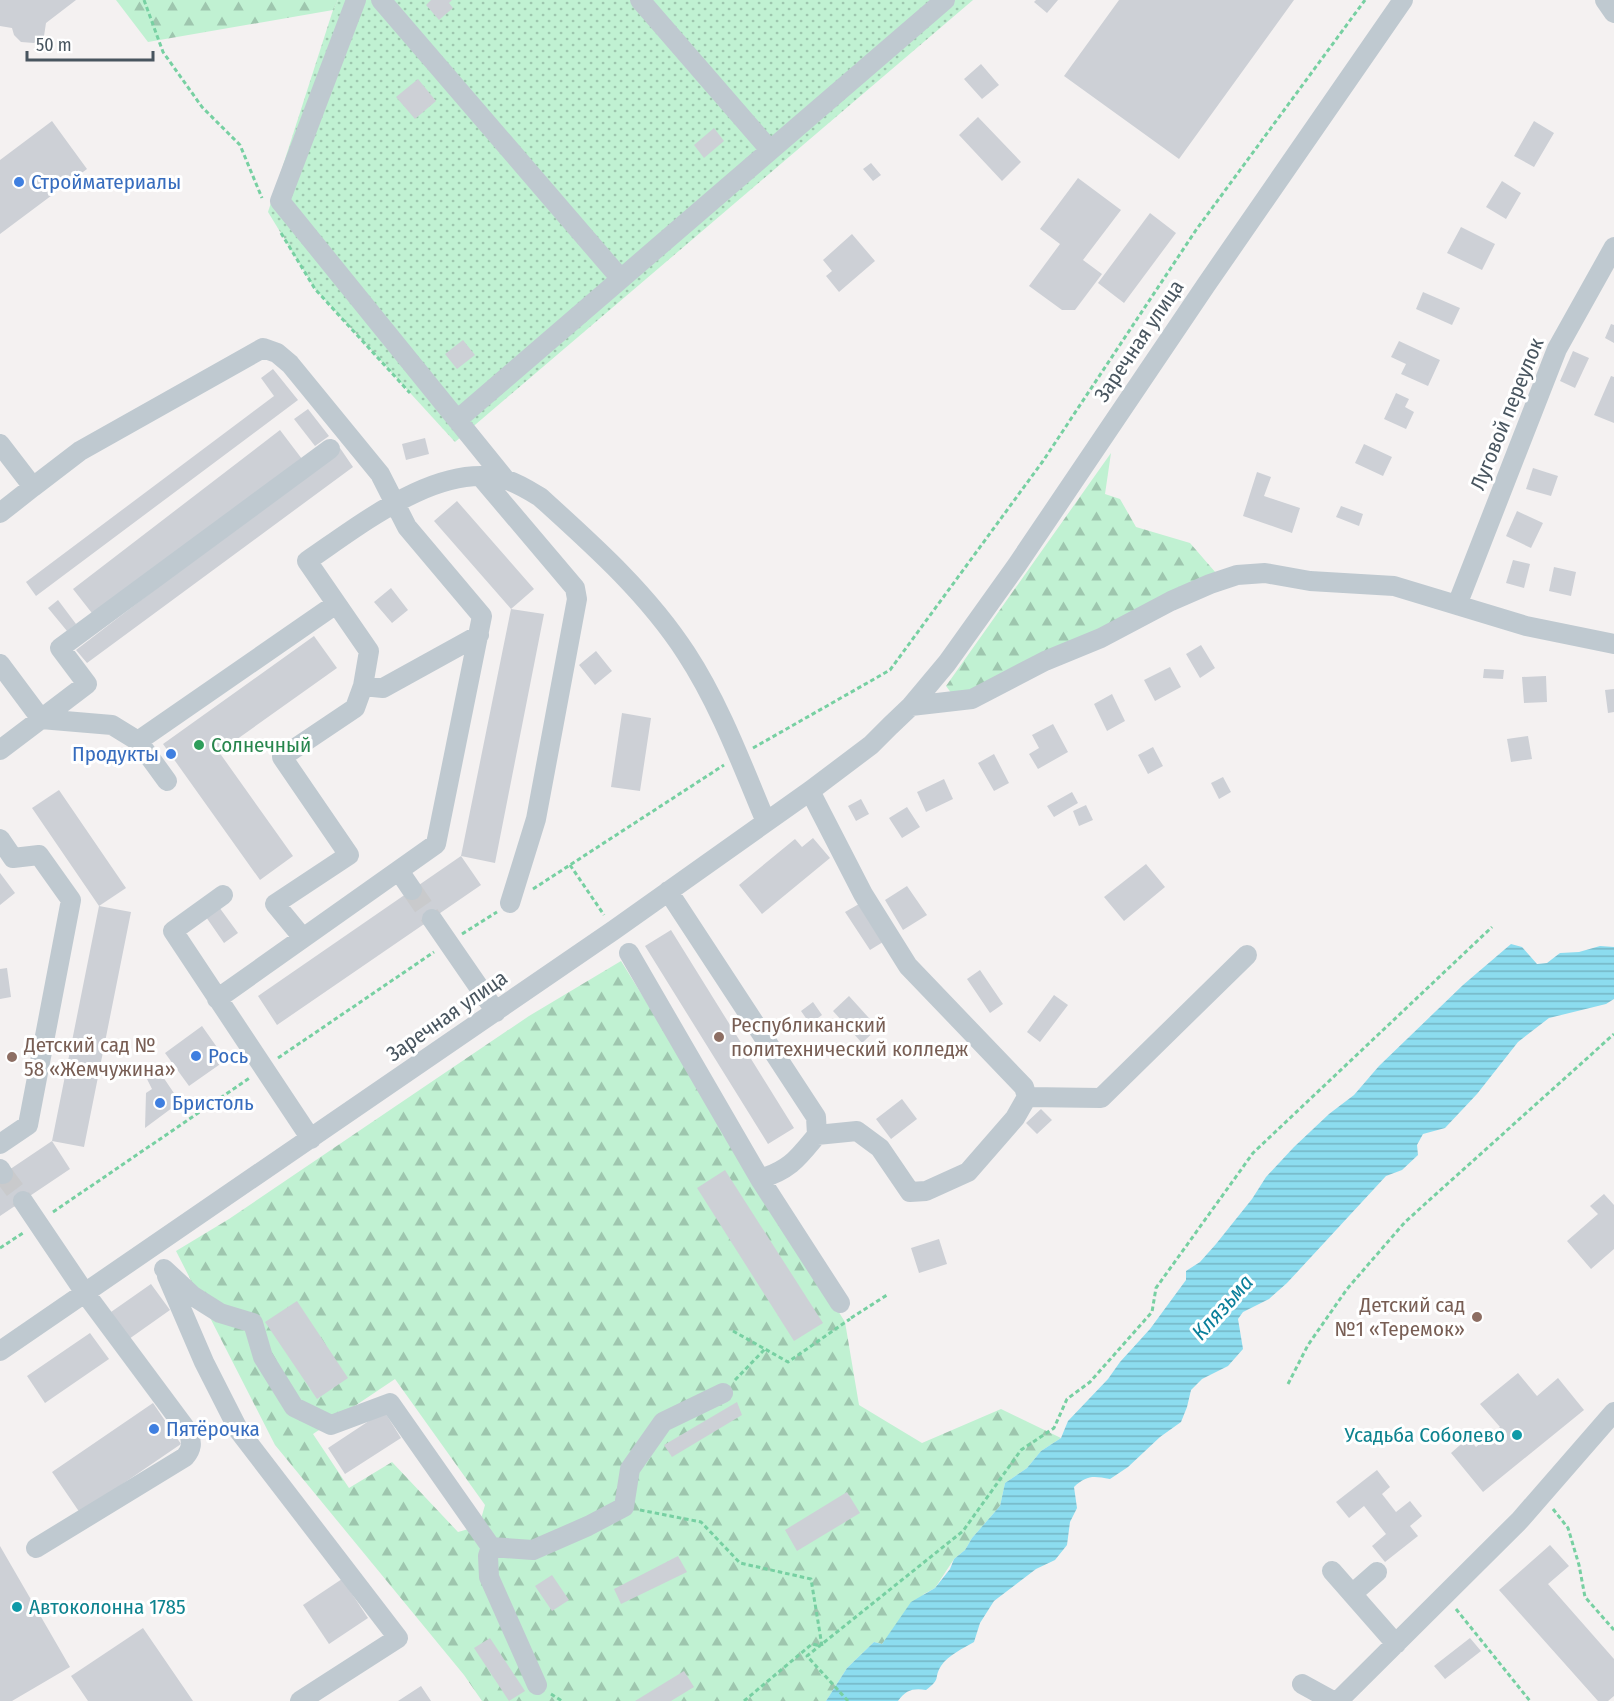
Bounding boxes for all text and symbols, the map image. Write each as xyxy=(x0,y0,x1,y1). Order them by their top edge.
scale bar xyxy=(27,24,153,62)
text: 50 m xyxy=(36,34,72,56)
place label: Стройматериалы xyxy=(31,169,181,195)
marker: Стройматериалы xyxy=(12,175,26,189)
street label: Заречная улица xyxy=(1089,275,1189,407)
street label: Луговой переулок xyxy=(1465,334,1549,494)
place label: Солнечный xyxy=(211,732,311,758)
marker: Солнечный xyxy=(192,738,206,752)
place label: Продукты xyxy=(72,741,159,767)
marker: Продукты xyxy=(164,747,178,761)
street label: Заречная улица xyxy=(382,965,512,1067)
place label: Республиканский политехнический колледж xyxy=(731,1012,969,1062)
marker: Республиканский политехнический колледж xyxy=(712,1030,726,1044)
place label: Детский сад № 58 «Жемчужина» xyxy=(23,1032,176,1082)
place label: Рось xyxy=(208,1043,248,1069)
marker: Рось xyxy=(189,1049,203,1063)
marker: Детский сад № 58 «Жемчужина» xyxy=(5,1050,19,1064)
place label: Бристоль xyxy=(172,1090,254,1116)
marker: Бристоль xyxy=(153,1096,167,1110)
water label: Клязьма xyxy=(1186,1269,1259,1346)
place label: Детский сад №1 «Теремок» xyxy=(1335,1292,1465,1342)
marker: Детский сад №1 «Теремок» xyxy=(1470,1310,1484,1324)
place label: Пятёрочка xyxy=(166,1416,260,1442)
marker: Пятёрочка xyxy=(147,1422,161,1436)
place label: Усадьба Соболево xyxy=(1344,1422,1505,1448)
marker: Усадьба Соболево xyxy=(1510,1428,1524,1442)
place label: Автоколонна 1785 xyxy=(29,1594,186,1620)
marker: Автоколонна 1785 xyxy=(10,1600,24,1614)

